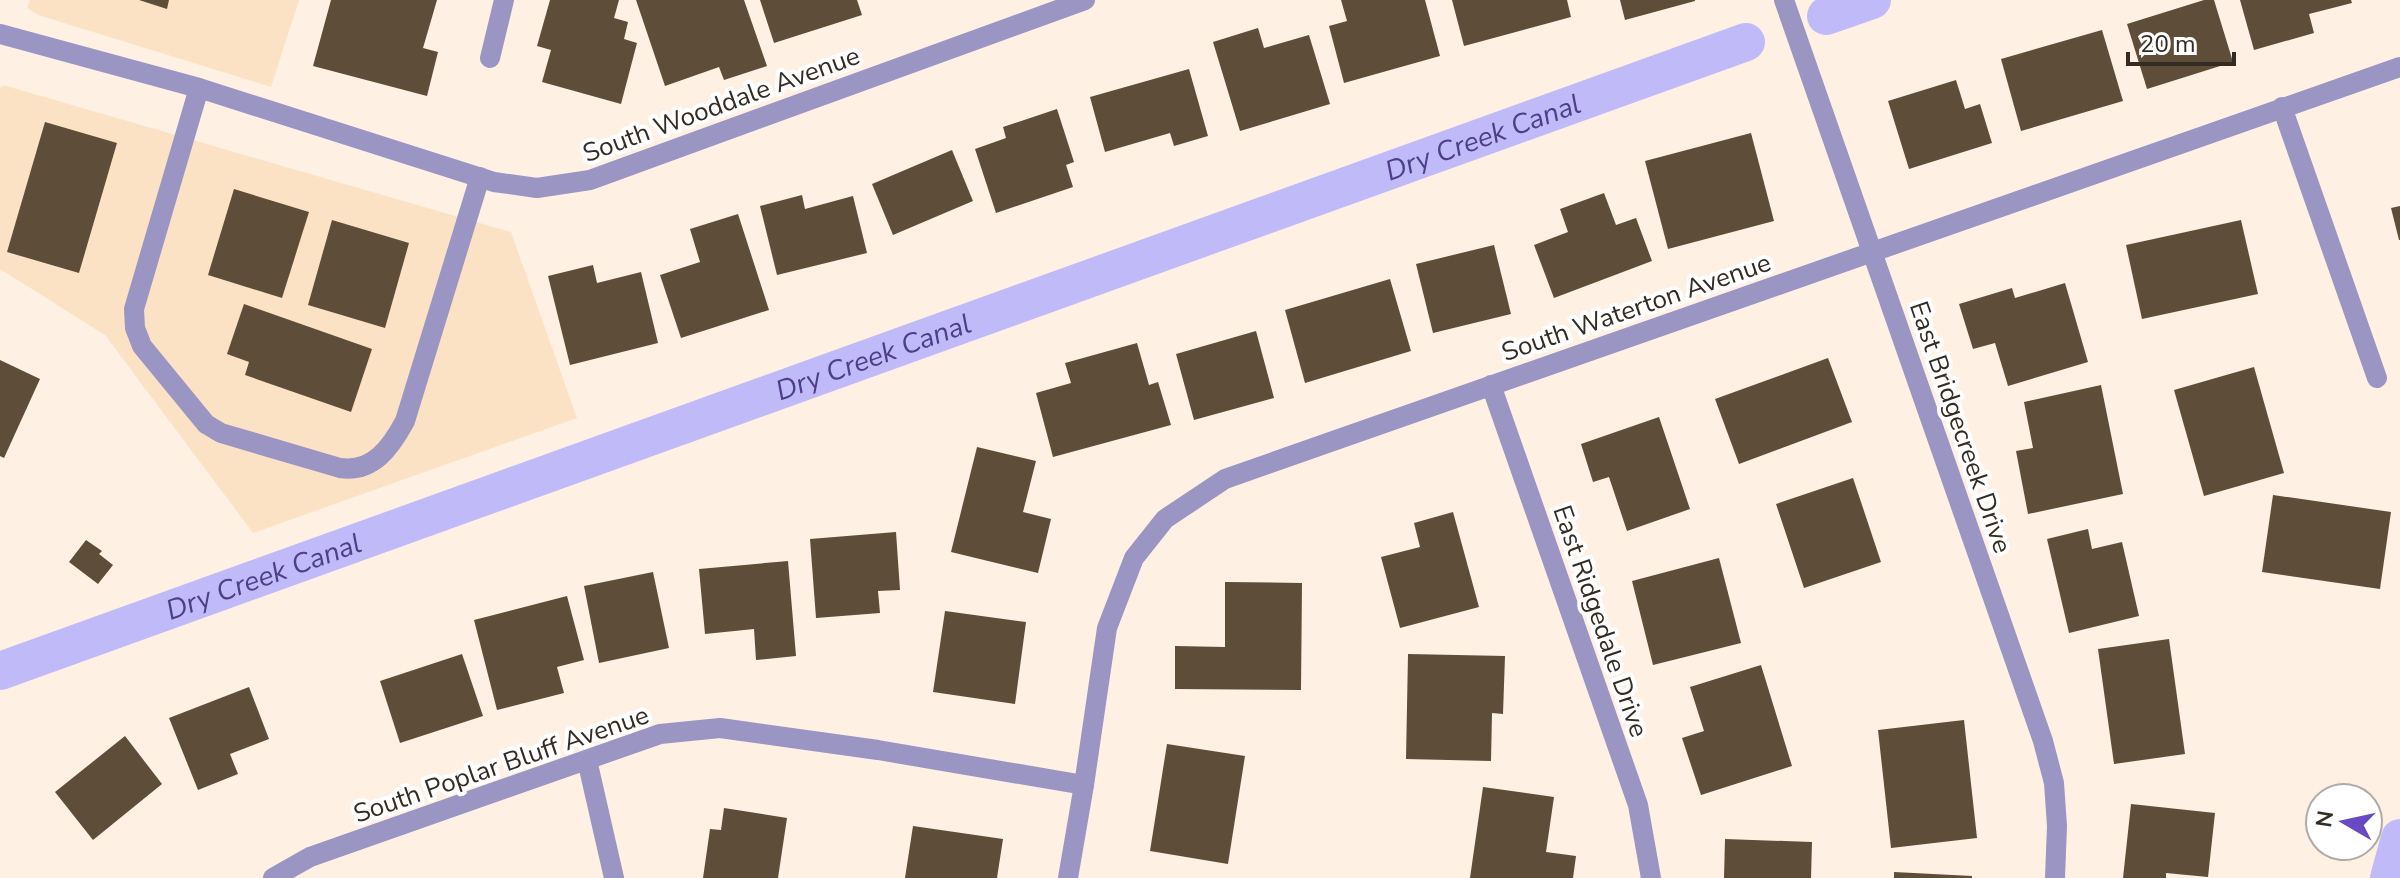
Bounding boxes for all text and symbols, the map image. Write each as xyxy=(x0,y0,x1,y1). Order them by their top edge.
scale bar xyxy=(2128,16,2234,66)
text: 20 m xyxy=(2140,28,2196,60)
street label: South Wooddale Avenue xyxy=(578,38,864,171)
water label: Dry Creek Canal xyxy=(1380,85,1586,190)
street label: South Waterton Avenue xyxy=(1497,245,1775,370)
street label: East Bridgecreek Drive xyxy=(1901,297,2020,558)
water label: Dry Creek Canal xyxy=(770,305,976,410)
street label: East Ridgedale Drive xyxy=(1544,500,1657,742)
water label: Dry Creek Canal xyxy=(161,524,367,630)
street label: South Poplar Bluff Avenue xyxy=(349,697,654,832)
north arrow xyxy=(2304,782,2384,862)
text: N xyxy=(2309,809,2341,830)

